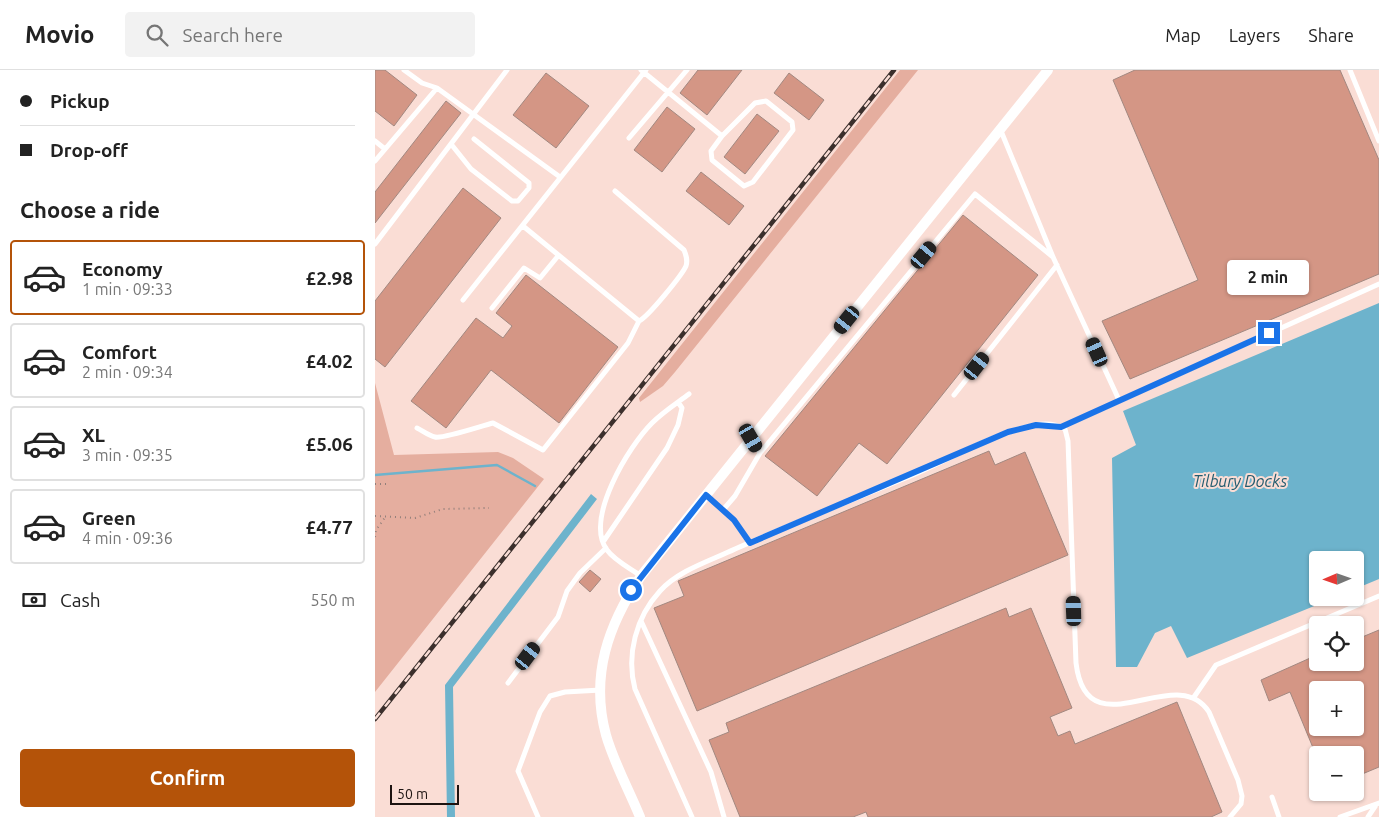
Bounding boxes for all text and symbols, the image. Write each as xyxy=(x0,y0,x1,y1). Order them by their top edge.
search box xyxy=(125,12,475,57)
text: Movio xyxy=(25,21,95,48)
icon: search xyxy=(143,21,171,49)
text: Search here xyxy=(183,24,283,46)
text: Map xyxy=(1165,25,1201,45)
text: Layers xyxy=(1229,25,1280,45)
text: Share xyxy=(1308,25,1354,45)
text: Pickup xyxy=(50,90,110,112)
text: Drop-off xyxy=(50,139,128,161)
text: Choose a ride xyxy=(20,197,160,222)
car xyxy=(908,239,939,271)
icon: car xyxy=(22,255,67,300)
text: Economy xyxy=(82,258,163,280)
callout: 2 min xyxy=(1228,260,1310,296)
text: £2.98 xyxy=(305,267,353,289)
text: 2 min xyxy=(1248,268,1288,286)
text: 1 min · 09:33 xyxy=(82,280,173,298)
car xyxy=(831,304,862,336)
route end xyxy=(1258,322,1280,344)
car xyxy=(1084,335,1109,369)
icon: car xyxy=(22,338,67,383)
text: Comfort xyxy=(82,341,157,363)
text: £4.02 xyxy=(305,350,353,372)
car xyxy=(961,350,992,382)
text: 2 min · 09:34 xyxy=(82,363,173,381)
icon: car xyxy=(22,421,67,466)
car xyxy=(737,421,764,455)
text: XL xyxy=(82,424,105,446)
text: £5.06 xyxy=(305,433,353,455)
text: 3 min · 09:35 xyxy=(82,446,173,464)
water label: Tilbury Docks xyxy=(1193,472,1287,490)
icon: car xyxy=(22,504,67,549)
text: Green xyxy=(82,507,136,529)
text: £4.77 xyxy=(305,516,353,538)
text: 4 min · 09:36 xyxy=(82,529,173,547)
north arrow xyxy=(1309,551,1364,606)
map controls xyxy=(1309,551,1364,801)
route start xyxy=(620,579,642,601)
icon: cash xyxy=(20,586,48,614)
text: Cash xyxy=(60,589,101,611)
text: 550 m xyxy=(310,591,355,609)
car xyxy=(1065,596,1082,626)
button: locate xyxy=(1309,616,1364,671)
car xyxy=(512,640,543,672)
button: + xyxy=(1309,681,1364,736)
button: − xyxy=(1309,746,1364,801)
button: Confirm xyxy=(20,749,355,807)
scale bar xyxy=(390,782,459,805)
text: 50 m xyxy=(397,786,428,802)

